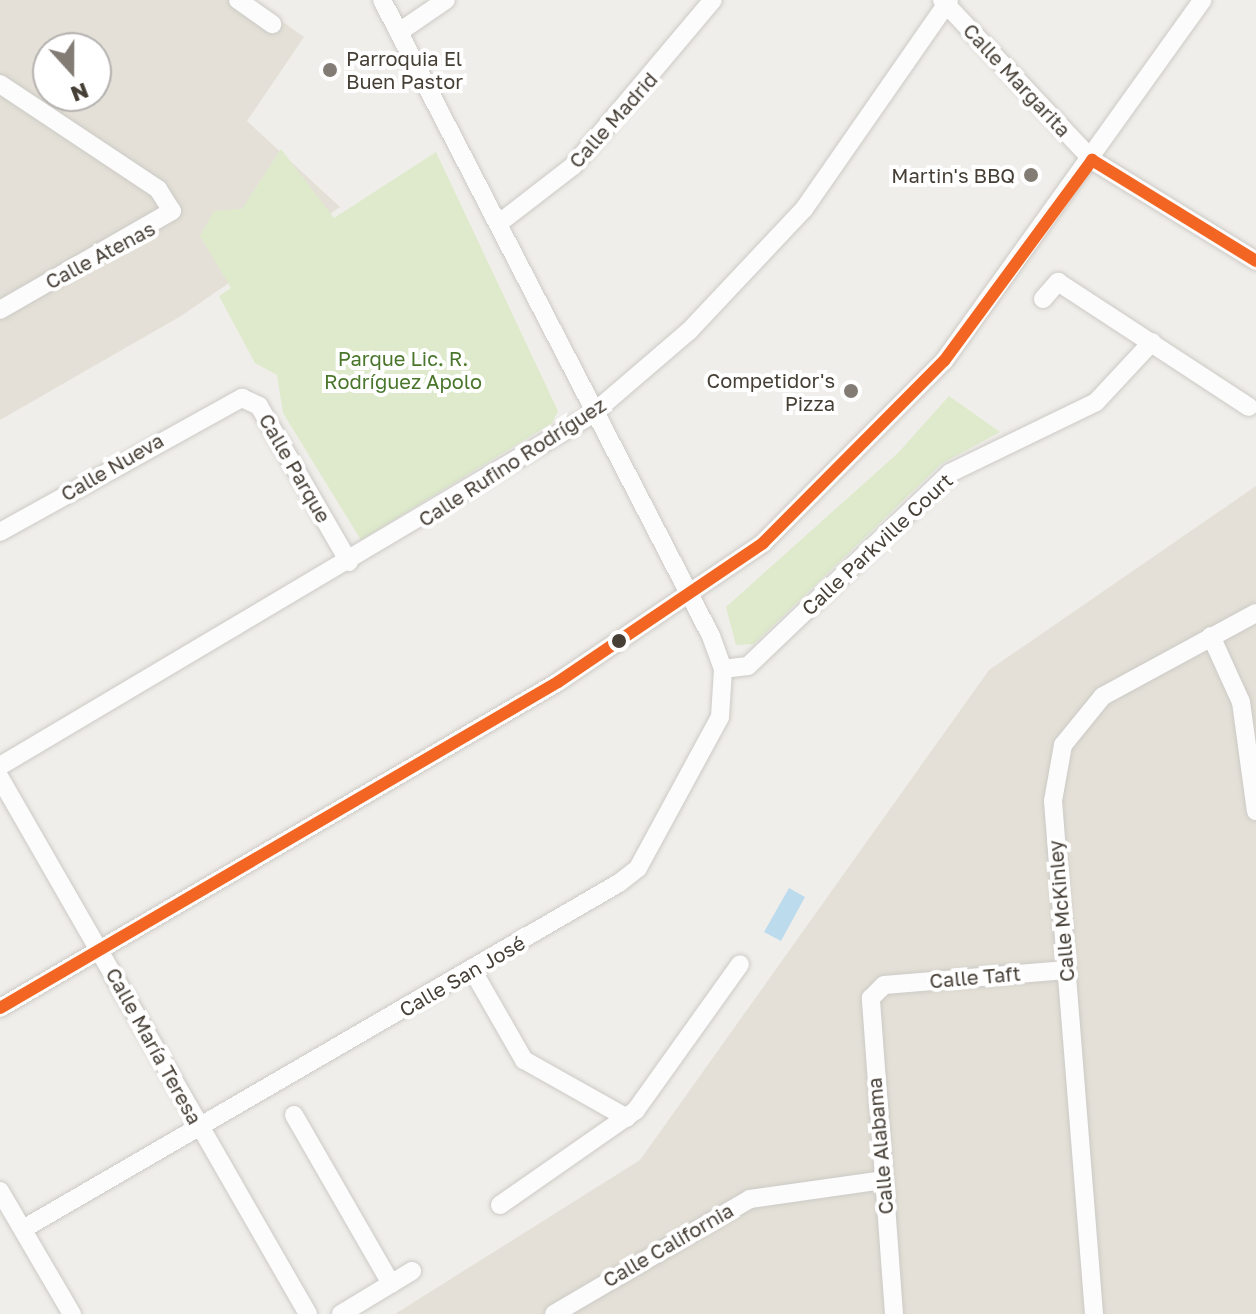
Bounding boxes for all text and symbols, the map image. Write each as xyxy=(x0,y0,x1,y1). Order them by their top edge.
street label: Calle Margarita xyxy=(958,18,1076,142)
north arrow xyxy=(32,32,112,112)
place label: Parroquia El Buen Pastor xyxy=(346,46,463,93)
marker: Parroquia El Buen Pastor xyxy=(321,61,339,79)
street label: Calle Madrid xyxy=(564,67,662,173)
text: N xyxy=(67,77,93,109)
place label: Martin's BBQ xyxy=(891,163,1015,187)
marker: Martin's BBQ xyxy=(1022,166,1040,184)
street label: Calle Atenas xyxy=(41,216,159,294)
park label: Parque Lic. R. Rodríguez Apolo xyxy=(324,346,482,393)
place label: Competidor's Pizza xyxy=(707,368,835,415)
marker: Competidor's Pizza xyxy=(842,382,860,400)
street label: Calle Rufino Rodríguez xyxy=(414,392,610,532)
street label: Calle Parque xyxy=(254,409,336,527)
street label: Calle Nueva xyxy=(56,428,168,506)
street label: Calle Parkville Court xyxy=(797,468,957,620)
unlabelled marker xyxy=(611,633,627,649)
street label: Calle McKinley xyxy=(1043,839,1079,983)
street label: Calle San José xyxy=(395,930,529,1022)
street label: Calle Taft xyxy=(928,961,1022,993)
street label: Calle María Teresa xyxy=(101,963,207,1129)
street label: Calle Alabama xyxy=(862,1077,898,1215)
street label: Calle California xyxy=(599,1198,737,1292)

